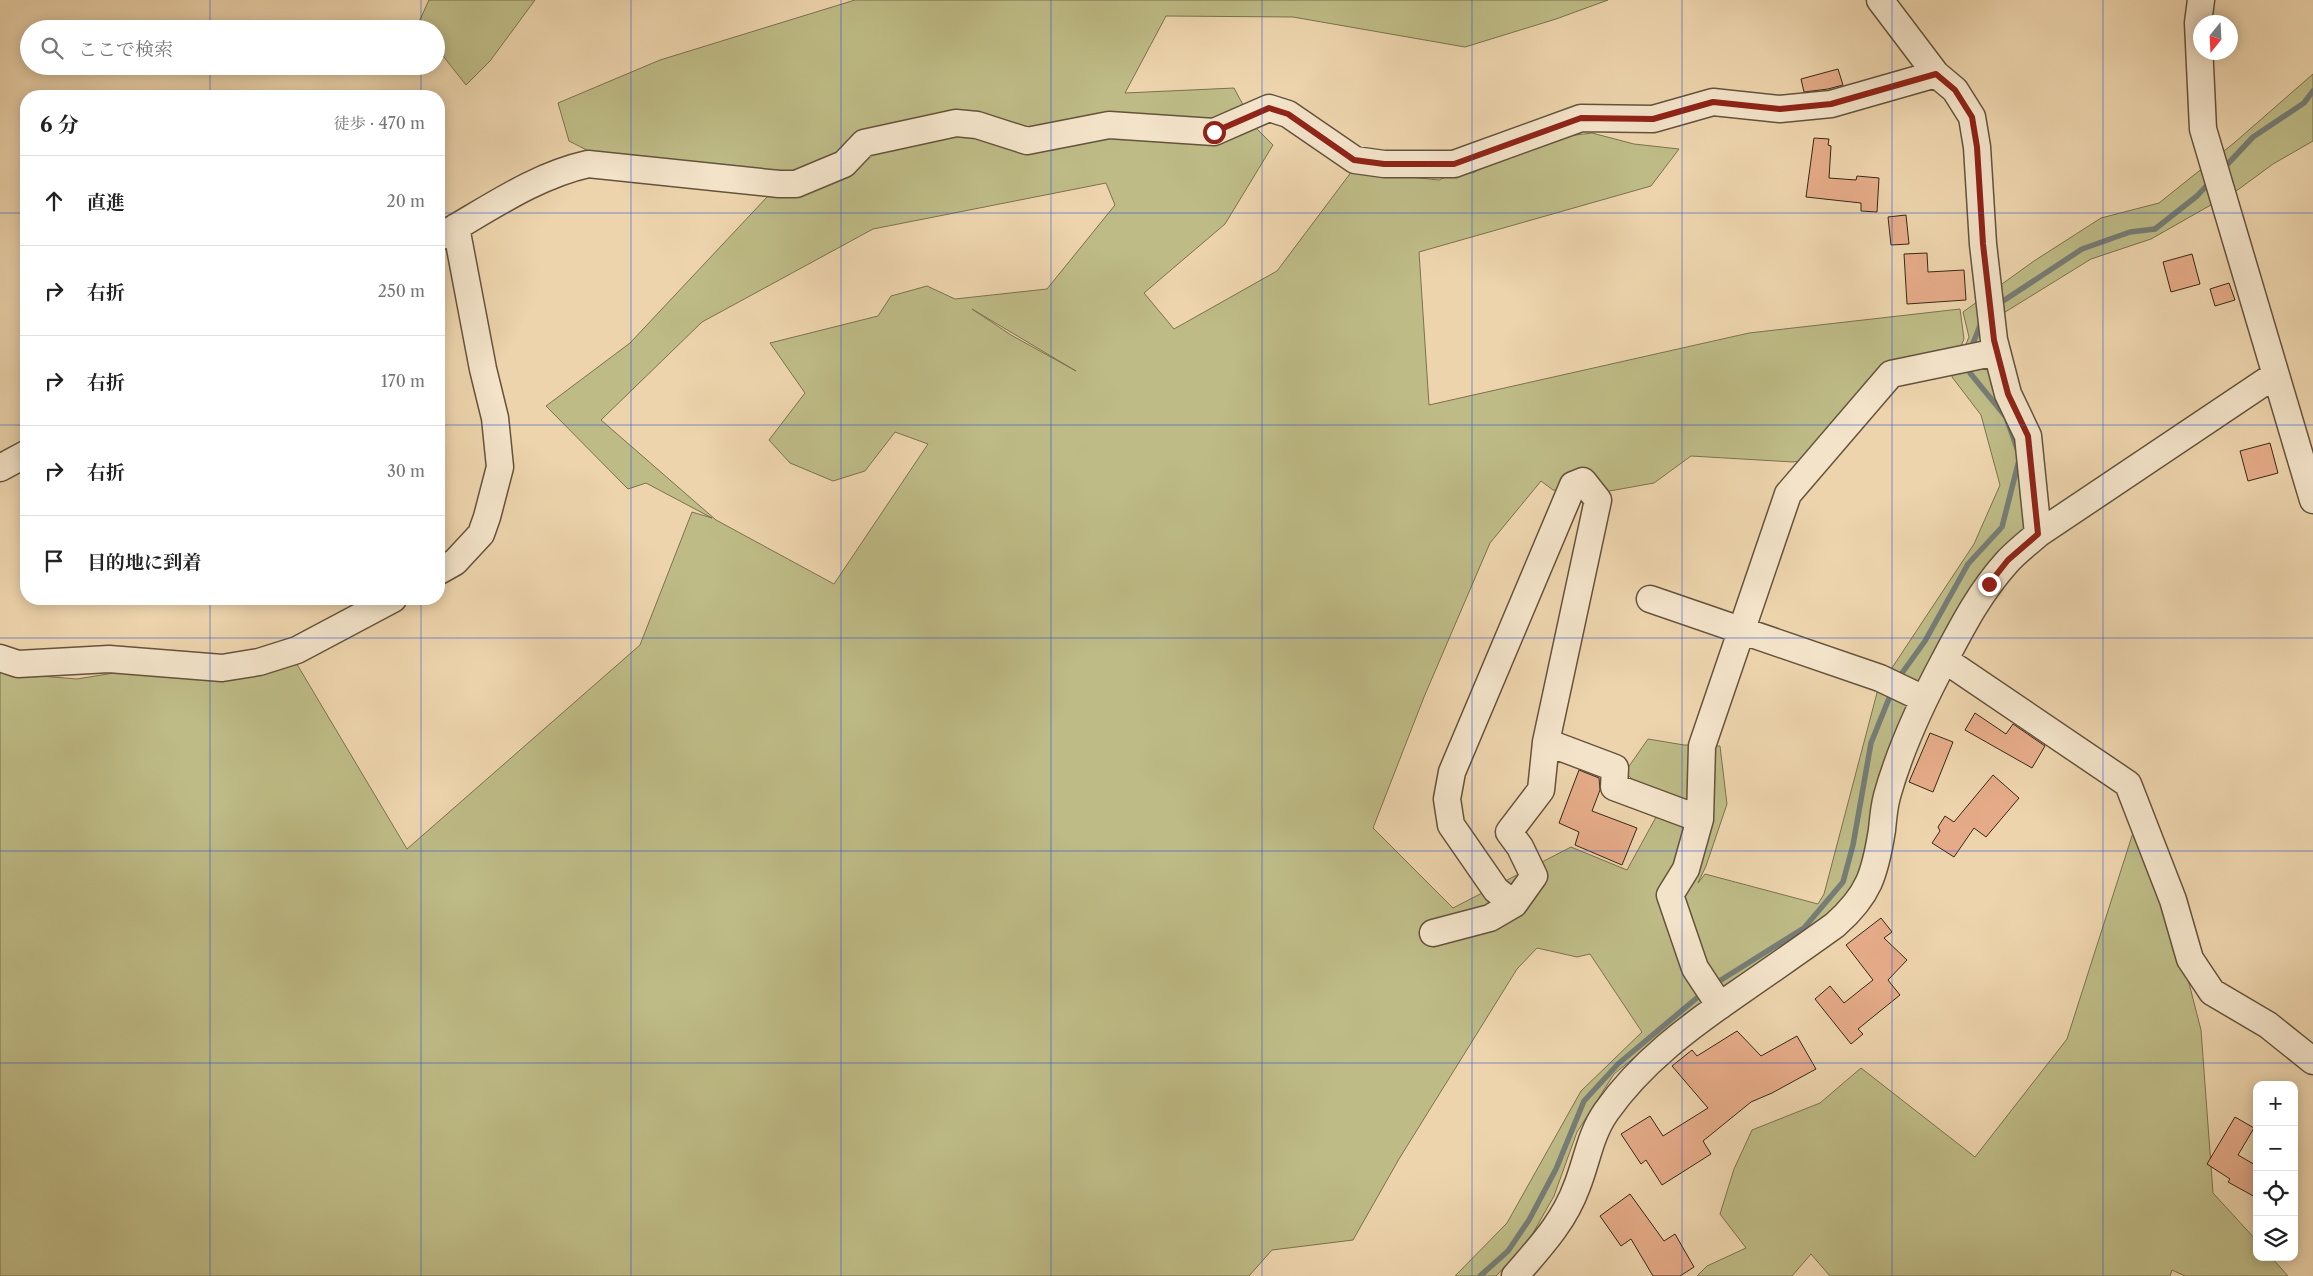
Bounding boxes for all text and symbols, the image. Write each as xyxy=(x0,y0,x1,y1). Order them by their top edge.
north arrow xyxy=(2193,15,2238,60)
search box xyxy=(20,20,445,75)
icon: search xyxy=(38,34,66,62)
text: ここで検索 xyxy=(78,38,173,61)
text: 6 分 xyxy=(40,112,79,137)
text: 徒歩 · 470 m xyxy=(334,113,425,133)
route start xyxy=(1203,121,1226,144)
icon: ahead xyxy=(40,187,68,215)
text: 直進 xyxy=(87,191,125,214)
text: 20 m xyxy=(386,191,425,211)
icon: right xyxy=(40,277,68,305)
text: 右折 xyxy=(87,281,125,304)
text: 250 m xyxy=(378,281,425,301)
icon: right xyxy=(40,367,68,395)
text: 右折 xyxy=(87,371,125,394)
text: 170 m xyxy=(381,371,425,391)
icon: right xyxy=(40,457,68,485)
text: 右折 xyxy=(87,461,125,484)
text: 30 m xyxy=(387,461,425,481)
icon: arrive xyxy=(40,547,68,575)
text: 目的地に到着 xyxy=(87,551,201,574)
route end xyxy=(1978,573,2001,596)
map controls xyxy=(2253,1081,2298,1261)
button: + xyxy=(2253,1081,2298,1126)
button: − xyxy=(2253,1126,2298,1171)
button: locate xyxy=(2253,1171,2298,1216)
button: layers xyxy=(2253,1216,2298,1261)

